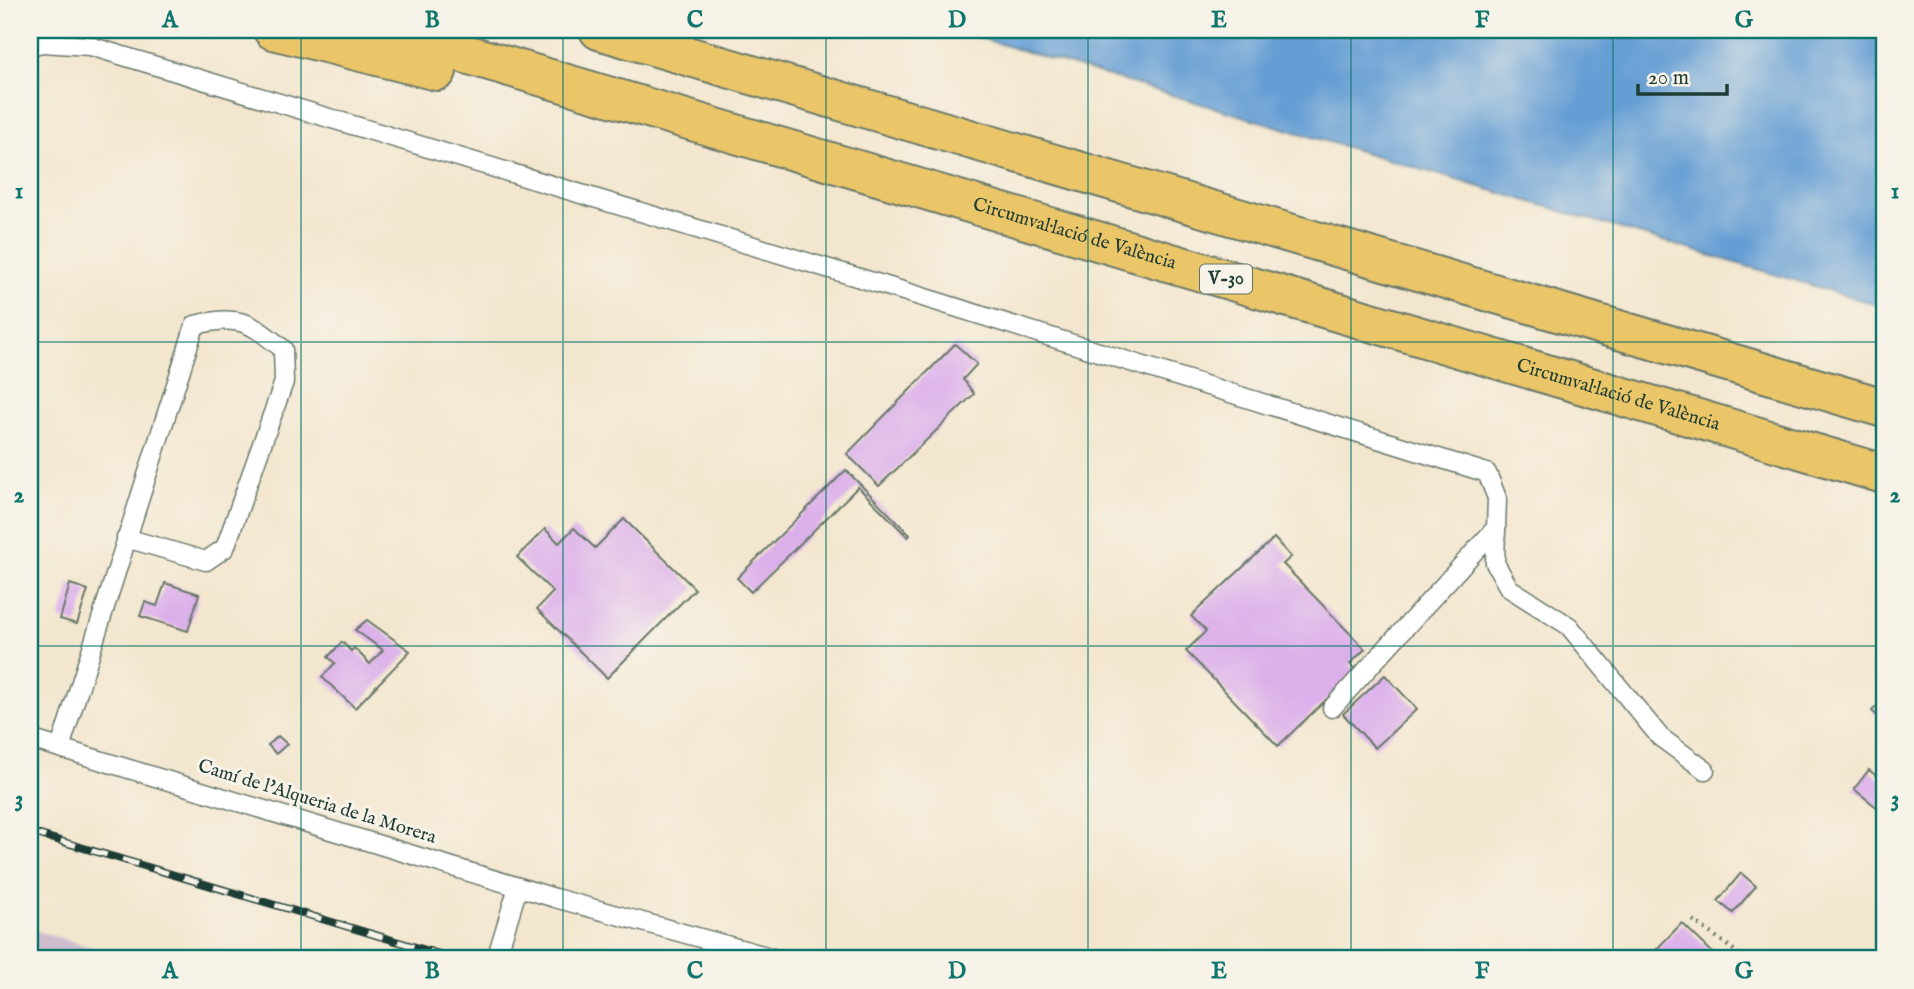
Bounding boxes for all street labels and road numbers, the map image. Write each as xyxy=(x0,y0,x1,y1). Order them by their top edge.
street label: Circumval·lació de València xyxy=(970,193,1180,276)
road number: V-30 xyxy=(1200,264,1252,293)
street label: Circumval·lació de València xyxy=(1513,354,1723,437)
street label: Camí de l'Alqueria de la Morera xyxy=(195,754,440,850)

